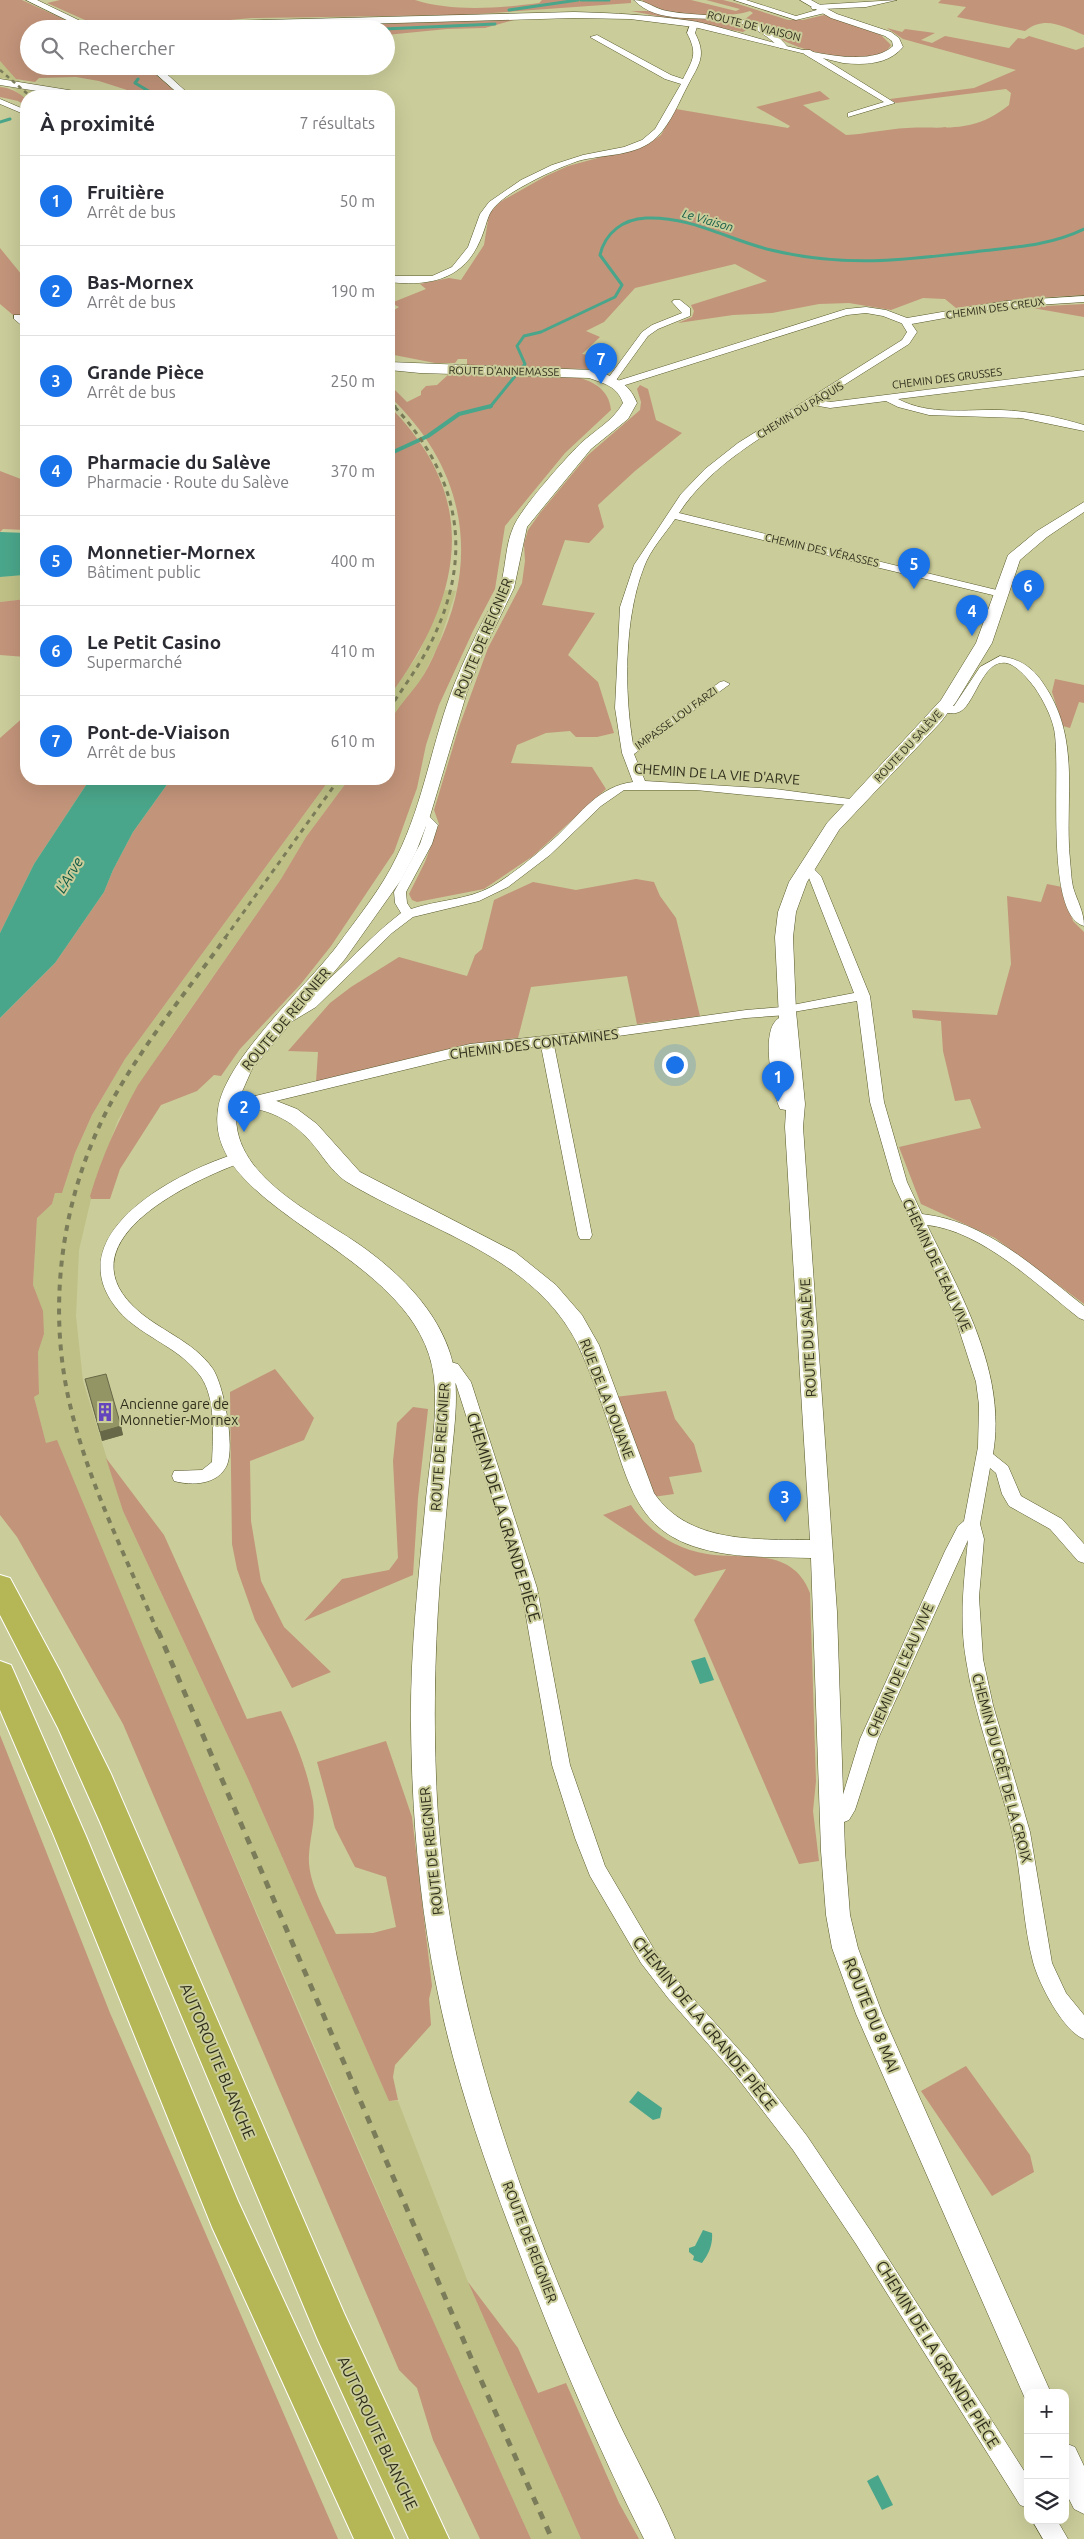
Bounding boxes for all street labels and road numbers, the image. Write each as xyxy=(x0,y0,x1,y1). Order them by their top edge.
street label: ROUTE DE VIAISON xyxy=(706,9,802,43)
street label: CHEMIN DES CREUX xyxy=(945,295,1045,321)
street label: ROUTE D'ANNEMASSE xyxy=(448,364,560,378)
street label: CHEMIN DES GRUSSES xyxy=(891,365,1003,391)
street label: CHEMIN DU PÂQUIS xyxy=(754,378,846,441)
street label: CHEMIN DES VÉRASSES xyxy=(764,530,881,569)
street label: ROUTE DE REIGNIER xyxy=(451,575,516,700)
street label: IMPASSE LOU FARZI xyxy=(633,684,719,752)
street label: ROUTE DU SALÈVE xyxy=(871,707,944,784)
street label: CHEMIN DE LA VIE D'ARVE xyxy=(634,760,801,788)
street label: ROUTE DE REIGNIER xyxy=(239,964,334,1073)
street label: CHEMIN DES CONTAMINES xyxy=(449,1026,619,1062)
street label: CHEMIN DE L'EAU VIVE xyxy=(899,1196,975,1334)
street label: ROUTE DU SALÈVE xyxy=(796,1278,819,1398)
street label: RUE DE LA DOUANE xyxy=(577,1337,637,1461)
street label: ROUTE DE REIGNIER xyxy=(428,1382,452,1512)
street label: CHEMIN DE LA GRANDE PIÈCE xyxy=(464,1410,546,1624)
street label: CHEMIN DE L'EAU VIVE xyxy=(863,1601,937,1739)
street label: CHEMIN DU CRÊT DE LA CROIX xyxy=(969,1671,1036,1865)
street label: ROUTE DE REIGNIER xyxy=(416,1786,446,1916)
street label: CHEMIN DE LA GRANDE PIÈCE xyxy=(630,1932,782,2113)
street label: ROUTE DU 8 MAI xyxy=(841,1955,903,2075)
street label: AUTOROUTE BLANCHE xyxy=(177,1980,259,2142)
street label: ROUTE DE REIGNIER xyxy=(499,2179,561,2305)
street label: CHEMIN DE LA GRANDE PIÈCE xyxy=(873,2256,1005,2451)
street label: AUTOROUTE BLANCHE xyxy=(334,2353,422,2513)

